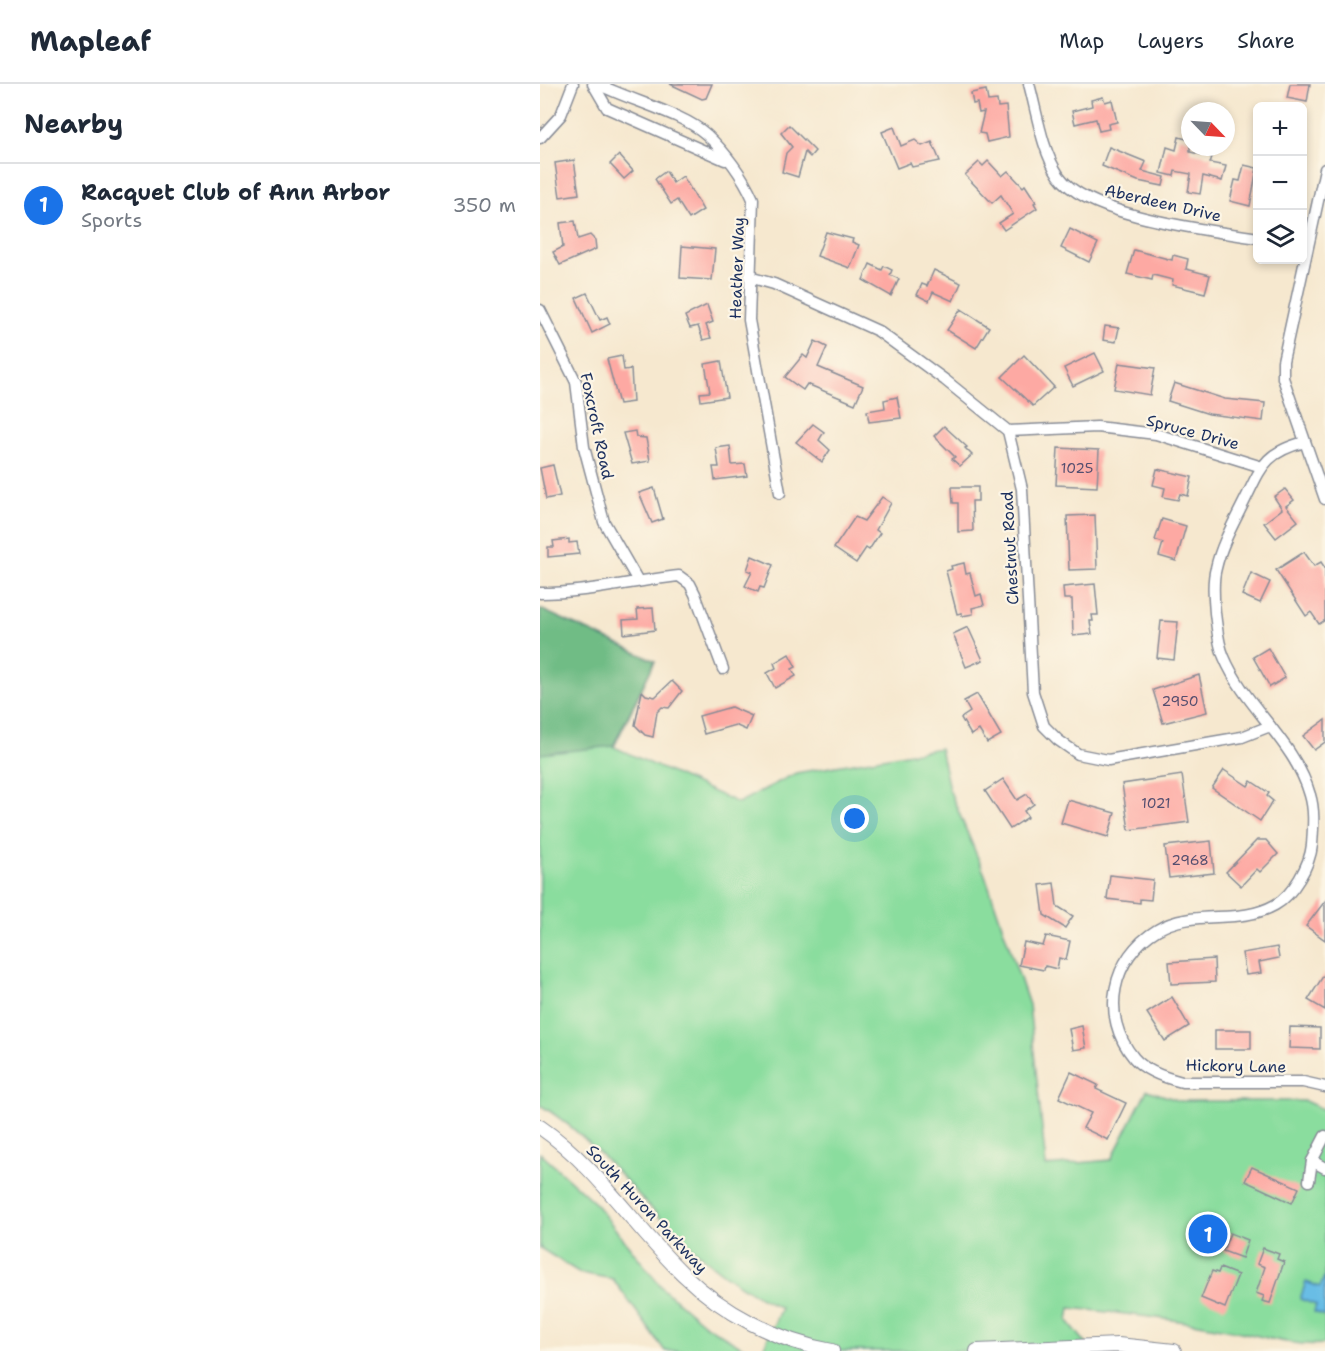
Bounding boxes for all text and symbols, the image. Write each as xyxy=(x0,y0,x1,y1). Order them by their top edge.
text: Mapleaf xyxy=(30,22,151,60)
text: Map xyxy=(1059,27,1104,55)
text: Layers xyxy=(1137,27,1204,55)
text: Share xyxy=(1237,27,1295,55)
north arrow xyxy=(1181,102,1235,156)
map controls xyxy=(1253,102,1307,264)
button: + xyxy=(1253,102,1307,156)
text: Nearby xyxy=(24,106,123,141)
button: − xyxy=(1253,156,1307,210)
text: Racquet Club of Ann Arbor xyxy=(81,178,390,207)
street label: Aberdeen Drive xyxy=(1103,179,1223,227)
text: 1 xyxy=(39,192,48,218)
text: 350 m xyxy=(452,192,516,218)
text: Sports xyxy=(81,207,142,233)
button: layers xyxy=(1253,210,1307,264)
street label: Heather Way xyxy=(725,217,749,319)
street label: Foxcroft Road xyxy=(575,371,619,481)
street label: Spruce Drive xyxy=(1144,410,1242,454)
house number: 1025 xyxy=(1061,459,1093,477)
street label: Chestnut Road xyxy=(997,491,1023,605)
house number: 2950 xyxy=(1162,692,1198,710)
house number: 1021 xyxy=(1141,794,1171,812)
your location xyxy=(840,804,869,833)
house number: 2968 xyxy=(1171,851,1209,869)
street label: Hickory Lane xyxy=(1186,1055,1286,1077)
street label: South Huron Parkway xyxy=(582,1140,712,1278)
pin: 1 xyxy=(1188,1212,1228,1256)

